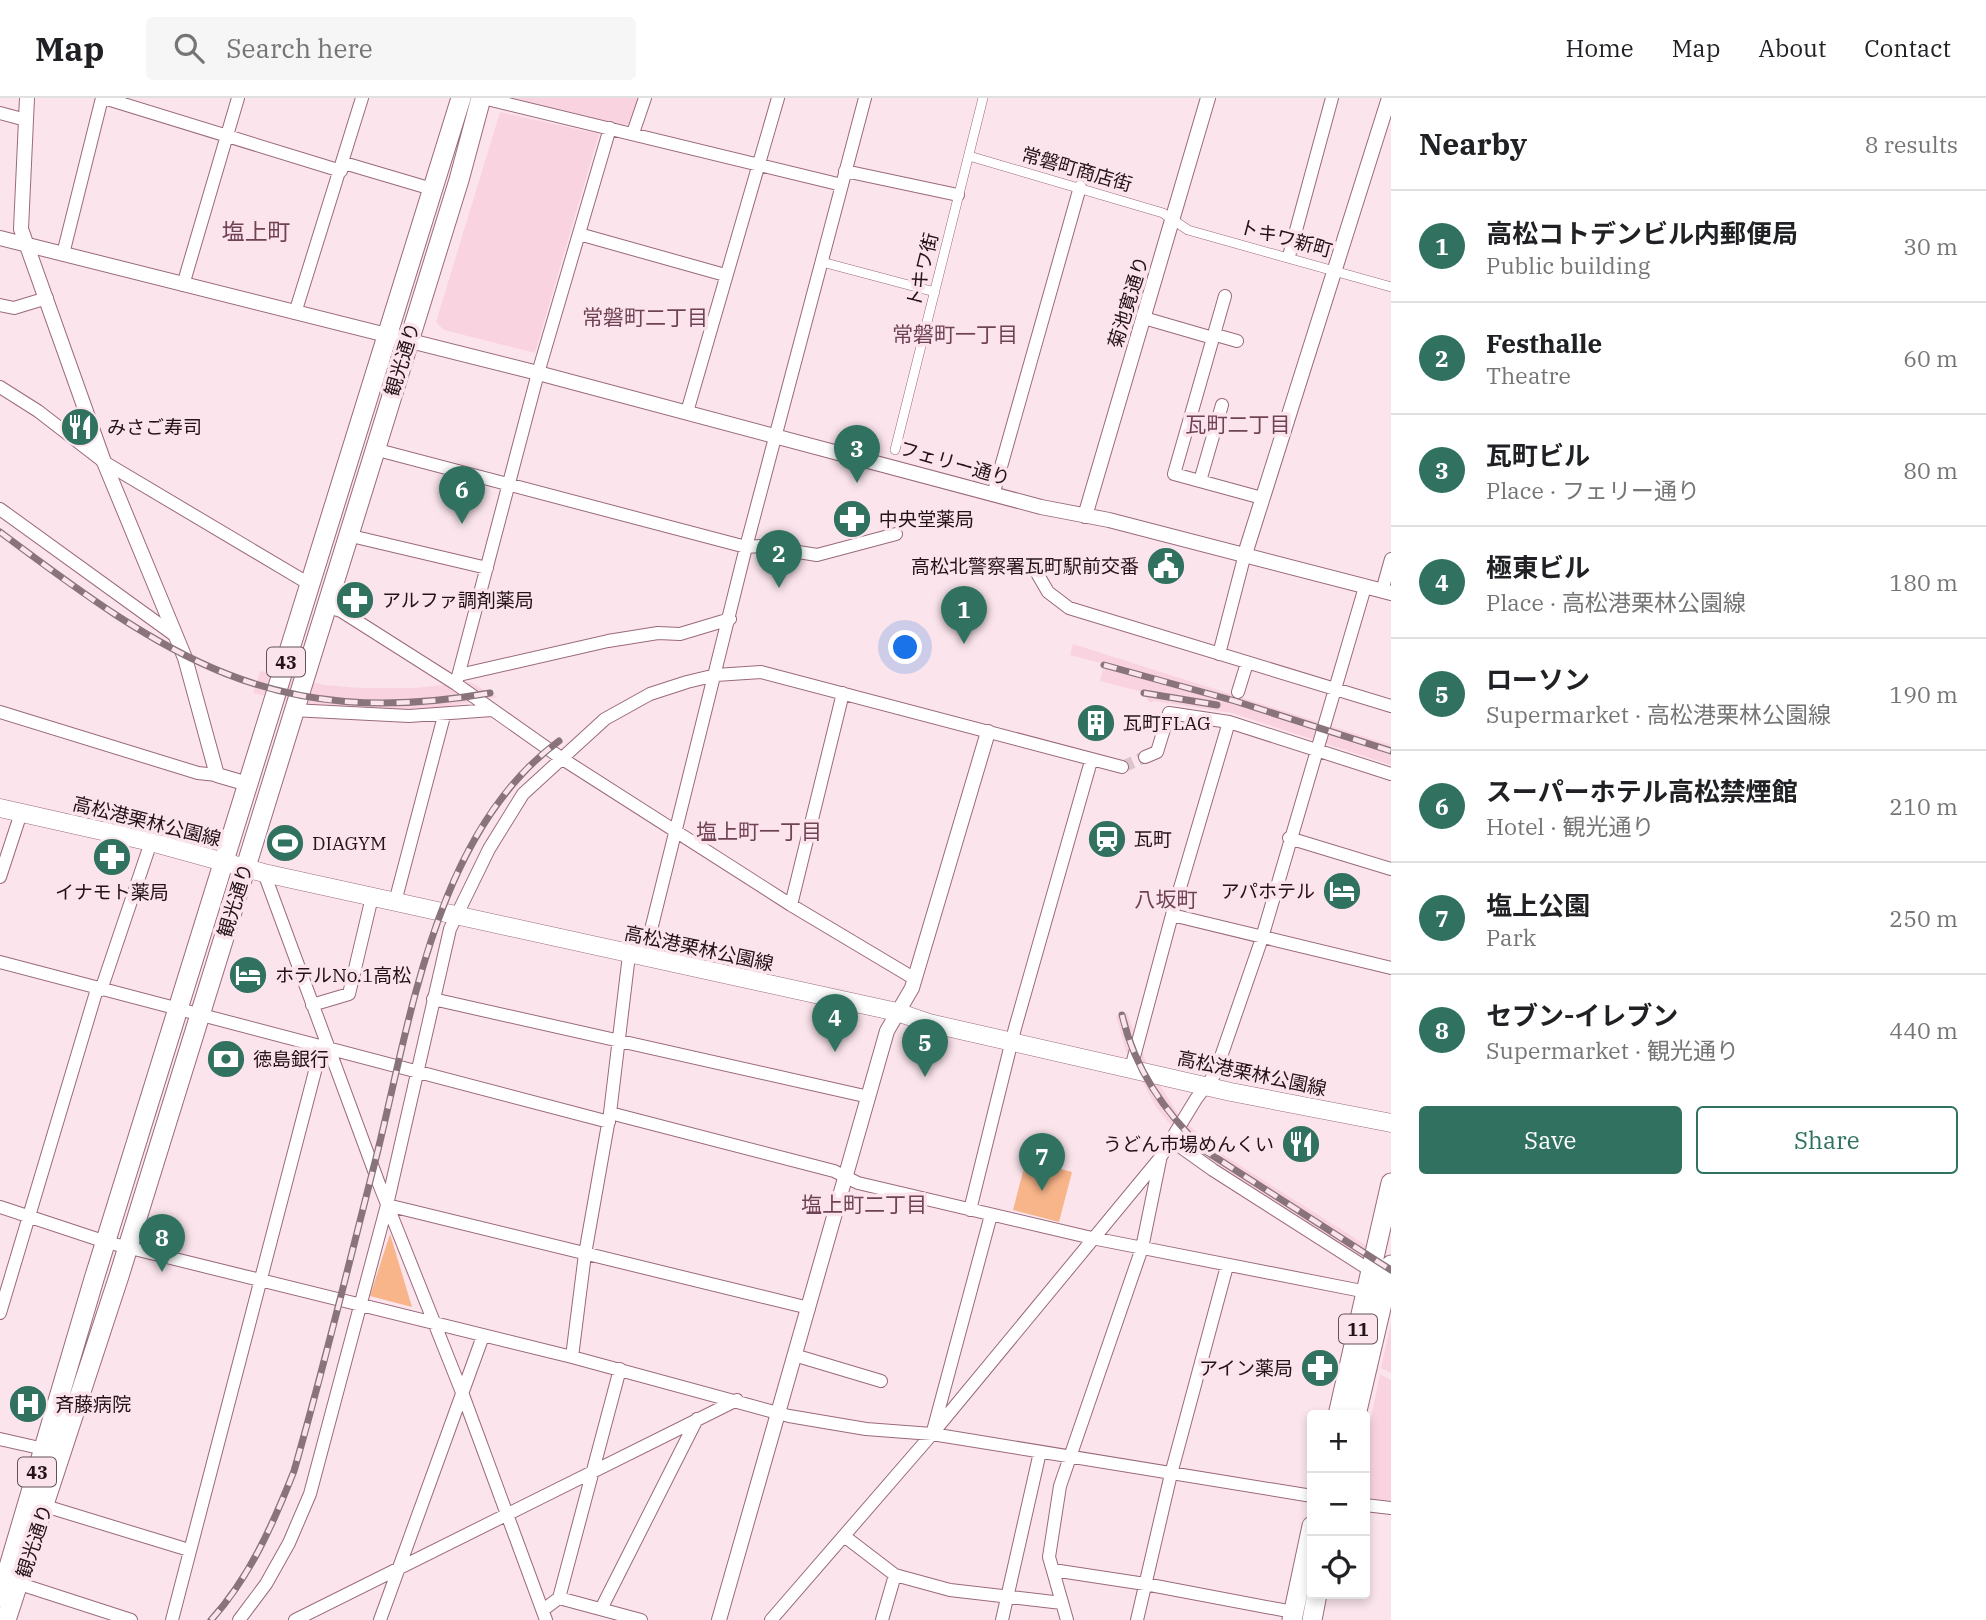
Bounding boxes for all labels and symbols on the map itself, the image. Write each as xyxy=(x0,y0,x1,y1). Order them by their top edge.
street label: 常磐町商店街 xyxy=(1019,142,1135,196)
street label: トキワ新町 xyxy=(1237,214,1335,262)
district label: 塩上町 xyxy=(222,216,291,246)
street label: トキワ街 xyxy=(901,230,943,310)
street label: 菊池寛通り xyxy=(1103,253,1153,351)
district label: 常磐町二丁目 xyxy=(582,303,708,331)
street label: 観光通り xyxy=(379,319,425,399)
district label: 常磐町一丁目 xyxy=(892,320,1018,348)
restaurant icon: みさご寿司 xyxy=(59,406,101,448)
district label: 瓦町二丁目 xyxy=(1186,410,1291,438)
place label: みさご寿司 xyxy=(107,415,202,439)
pin: 3 xyxy=(834,425,880,483)
street label: フェリー通り xyxy=(897,436,1013,490)
pin: 6 xyxy=(439,466,485,524)
pharmacy icon: 中央堂薬局 xyxy=(831,498,873,540)
place label: 中央堂薬局 xyxy=(879,507,974,531)
pin: 2 xyxy=(756,530,802,588)
public building icon: 高松北警察署瓦町駅前交番 xyxy=(1145,545,1187,587)
place label: 高松北警察署瓦町駅前交番 xyxy=(911,554,1139,578)
pharmacy icon: アルファ調剤薬局 xyxy=(334,579,376,621)
pin: 1 xyxy=(941,586,987,644)
place label: アルファ調剤薬局 xyxy=(382,588,534,612)
your location xyxy=(888,630,922,664)
road number: 43 xyxy=(267,648,305,676)
building icon: 瓦町FLAG xyxy=(1075,702,1117,744)
place label: 瓦町FLAG xyxy=(1123,711,1211,735)
street label: 高松港栗林公園線 xyxy=(70,791,224,851)
district label: 塩上町一丁目 xyxy=(696,817,822,845)
station icon: 瓦町 xyxy=(1086,818,1128,860)
sports icon: DIAGYM xyxy=(264,822,306,864)
place label: 瓦町 xyxy=(1134,827,1172,851)
place label: DIAGYM xyxy=(312,831,387,855)
pharmacy icon: イナモト薬局 xyxy=(91,836,133,878)
street label: 観光通り xyxy=(212,860,258,940)
hotel icon: アパホテル xyxy=(1321,870,1363,912)
place label: アパホテル xyxy=(1220,879,1315,903)
place label: イナモト薬局 xyxy=(55,880,169,904)
district label: 八坂町 xyxy=(1135,885,1198,913)
street label: 高松港栗林公園線 xyxy=(622,920,776,976)
hotel icon: ホテルNo.1高松 xyxy=(227,954,269,996)
place label: ホテルNo.1高松 xyxy=(275,963,411,987)
pin: 4 xyxy=(812,994,858,1052)
pin: 5 xyxy=(902,1019,948,1077)
bank icon: 徳島銀行 xyxy=(205,1038,247,1080)
street label: 高松港栗林公園線 xyxy=(1175,1045,1329,1101)
place label: 徳島銀行 xyxy=(253,1047,329,1071)
restaurant icon: うどん市場めんくい xyxy=(1280,1123,1322,1165)
place label: うどん市場めんくい xyxy=(1103,1132,1274,1156)
pin: 7 xyxy=(1019,1133,1065,1191)
district label: 塩上町二丁目 xyxy=(801,1190,927,1218)
pin: 8 xyxy=(139,1214,185,1272)
road number: 11 xyxy=(1339,1314,1377,1344)
pharmacy icon: アイン薬局 xyxy=(1299,1347,1341,1389)
place label: アイン薬局 xyxy=(1199,1356,1293,1380)
hospital icon: 斉藤病院 xyxy=(7,1383,49,1425)
place label: 斉藤病院 xyxy=(55,1392,131,1416)
road number: 43 xyxy=(18,1457,56,1486)
street label: 観光通り xyxy=(11,1501,57,1581)

